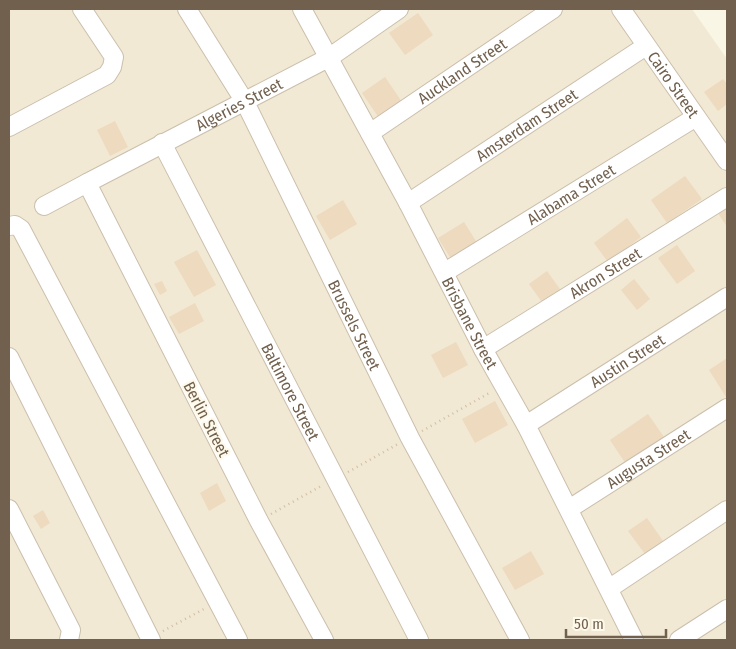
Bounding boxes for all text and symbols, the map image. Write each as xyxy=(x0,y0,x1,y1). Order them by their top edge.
street label: Auckland Street xyxy=(414,34,511,108)
street label: Cairo Street xyxy=(644,48,703,122)
street label: Algeries Street xyxy=(192,74,287,135)
street label: Amsterdam Street xyxy=(473,85,582,166)
street label: Alabama Street xyxy=(524,160,619,229)
street label: Akron Street xyxy=(566,243,646,303)
street label: Brisbane Street xyxy=(438,274,502,373)
street label: Brussels Street xyxy=(324,277,385,374)
street label: Austin Street xyxy=(587,330,669,392)
street label: Baltimore Street xyxy=(257,340,324,444)
street label: Berlin Street xyxy=(179,378,234,461)
street label: Augusta Street xyxy=(603,425,694,493)
scale bar xyxy=(566,606,666,638)
text: 50 m xyxy=(574,615,604,633)

